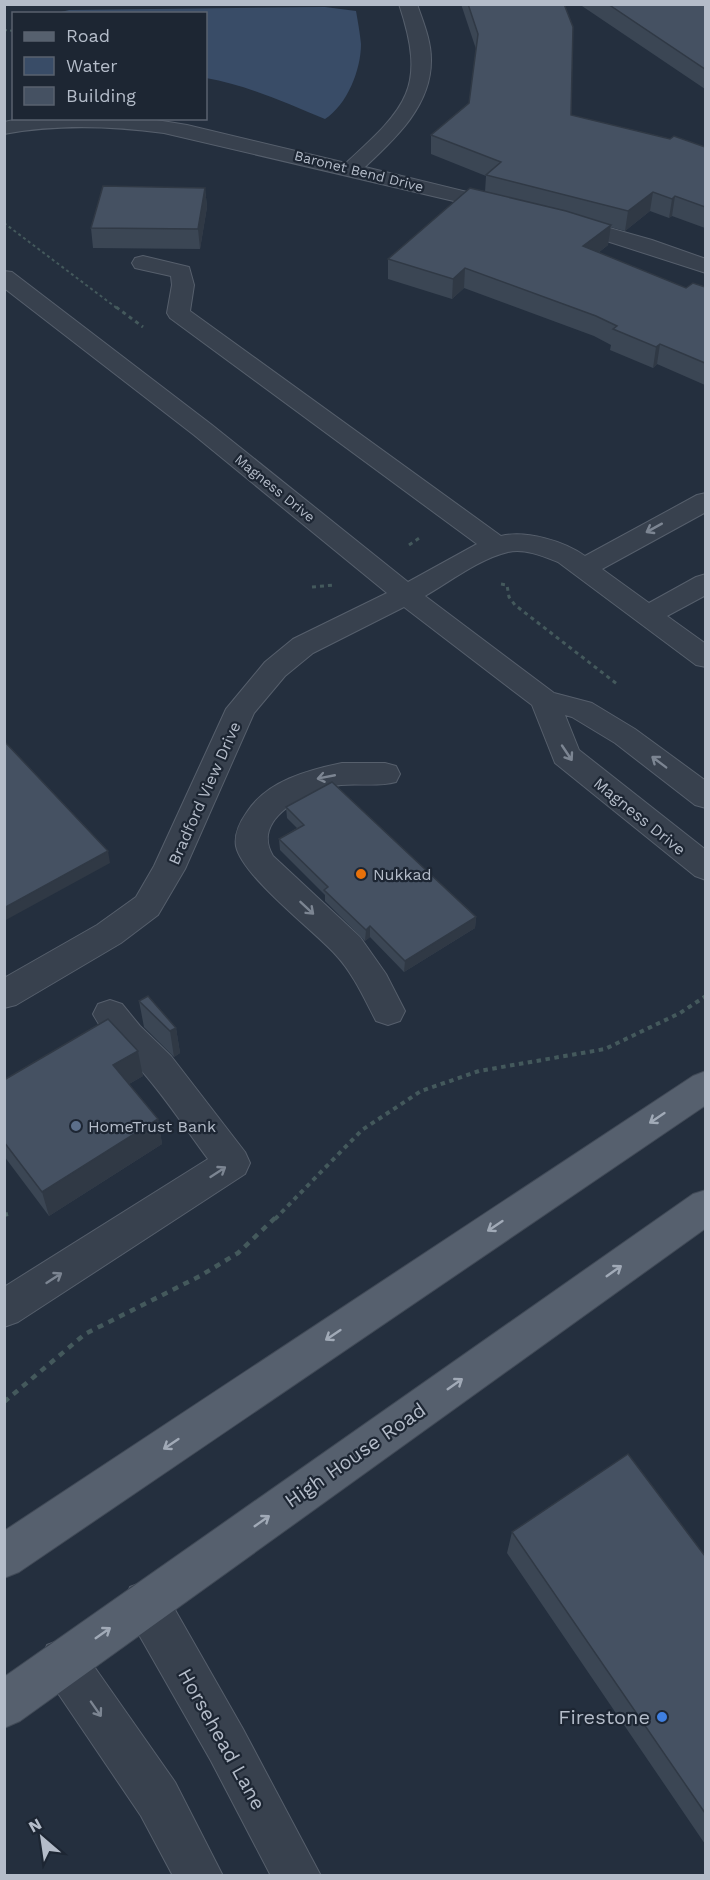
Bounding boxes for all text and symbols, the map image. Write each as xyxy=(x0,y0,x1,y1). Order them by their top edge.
legend xyxy=(12,12,207,120)
text: Road xyxy=(66,25,110,46)
text: Water xyxy=(66,55,118,76)
text: Building xyxy=(66,85,136,106)
street label: Baronet Bend Drive xyxy=(293,147,425,195)
street label: Magness Drive xyxy=(232,451,318,525)
one-way arrow xyxy=(646,523,663,535)
street label: Bradford View Drive xyxy=(164,719,245,868)
one-way arrow xyxy=(561,745,574,762)
one-way arrow xyxy=(651,755,667,768)
one-way arrow xyxy=(317,772,337,783)
street label: Magness Drive xyxy=(590,774,689,859)
place label: Nukkad xyxy=(373,865,432,884)
marker: Nukkad xyxy=(354,867,368,881)
one-way arrow xyxy=(300,901,315,915)
one-way arrow xyxy=(649,1112,666,1124)
place label: HomeTrust Bank xyxy=(88,1117,216,1136)
marker: HomeTrust Bank xyxy=(69,1119,83,1133)
one-way arrow xyxy=(209,1166,226,1178)
one-way arrow xyxy=(487,1220,503,1232)
one-way arrow xyxy=(606,1265,622,1277)
one-way arrow xyxy=(45,1272,62,1284)
one-way arrow xyxy=(325,1329,342,1341)
one-way arrow xyxy=(447,1377,463,1390)
street label: High House Road xyxy=(280,1397,430,1513)
one-way arrow xyxy=(163,1438,180,1451)
one-way arrow xyxy=(253,1515,270,1527)
one-way arrow xyxy=(94,1627,110,1639)
street label: Horsehead Lane xyxy=(173,1664,271,1814)
one-way arrow xyxy=(90,1701,102,1717)
place label: Firestone xyxy=(558,1705,650,1729)
marker: Firestone xyxy=(655,1710,669,1724)
north arrow xyxy=(12,1808,72,1868)
text: N xyxy=(25,1814,45,1837)

